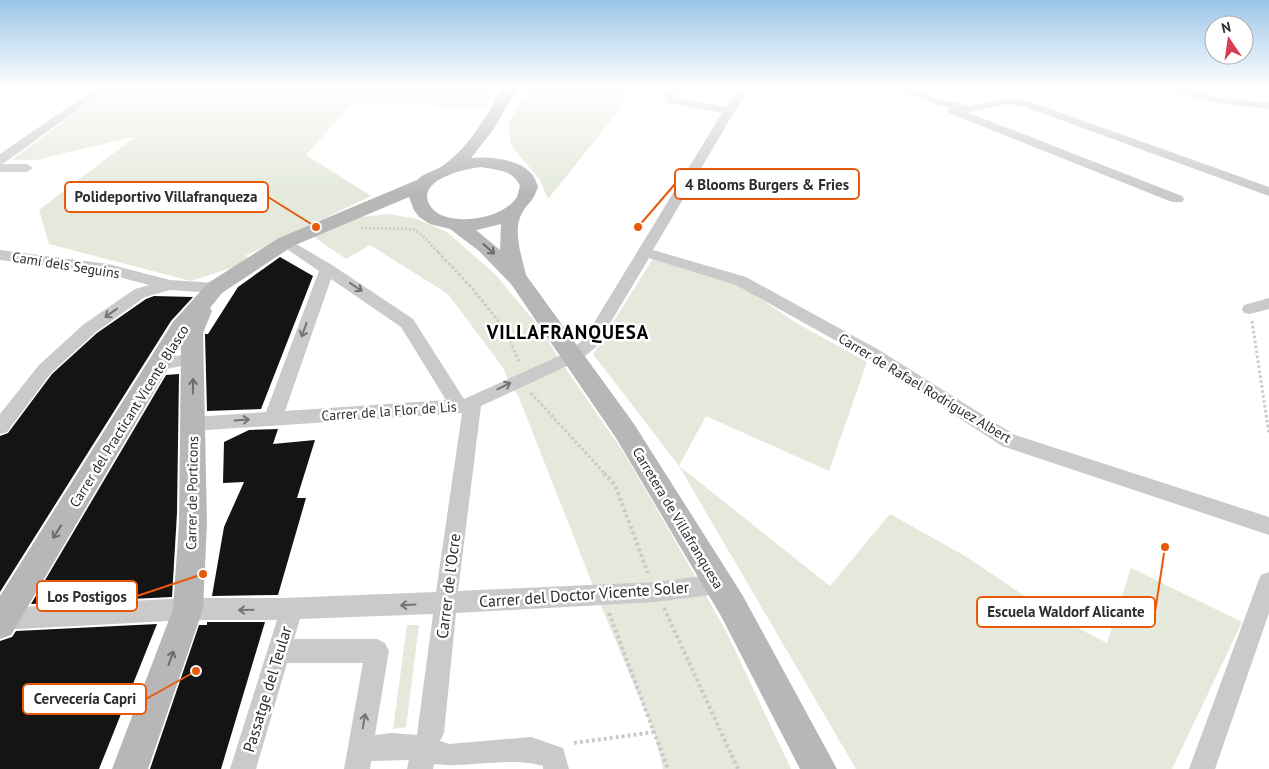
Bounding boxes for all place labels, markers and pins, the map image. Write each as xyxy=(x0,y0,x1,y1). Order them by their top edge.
callout: 4 Blooms Burgers & Fries xyxy=(675,169,859,199)
callout: Polideportivo Villafranqueza xyxy=(65,182,268,212)
callout: Los Postigos xyxy=(37,581,137,611)
callout: Escuela Waldorf Alicante xyxy=(977,597,1155,627)
callout: Cervecería Capri xyxy=(23,684,146,714)

